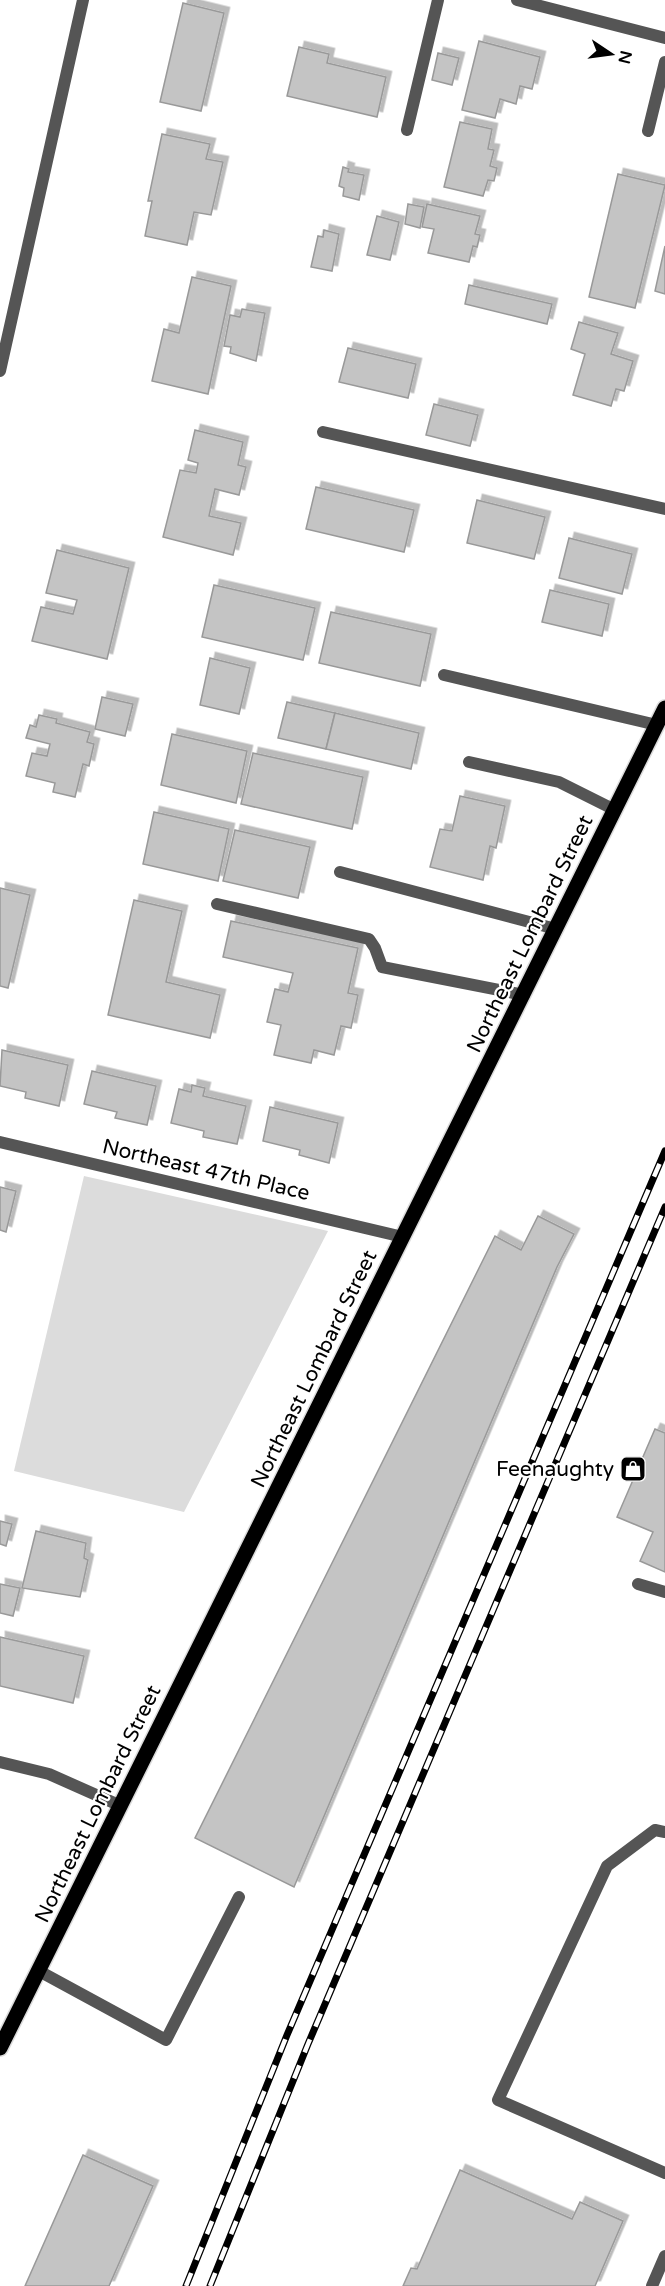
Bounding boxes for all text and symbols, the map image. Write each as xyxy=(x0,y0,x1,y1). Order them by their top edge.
north arrow xyxy=(581,24,641,84)
text: N xyxy=(613,49,636,66)
street label: Northeast Lombard Street xyxy=(462,811,598,1057)
street label: Northeast 47th Place xyxy=(100,1134,312,1206)
street label: Northeast Lombard Street xyxy=(246,1246,382,1492)
shop icon: Feenaughty xyxy=(618,1454,648,1484)
place label: Feenaughty xyxy=(496,1457,614,1482)
street label: Northeast Lombard Street xyxy=(30,1681,166,1927)

